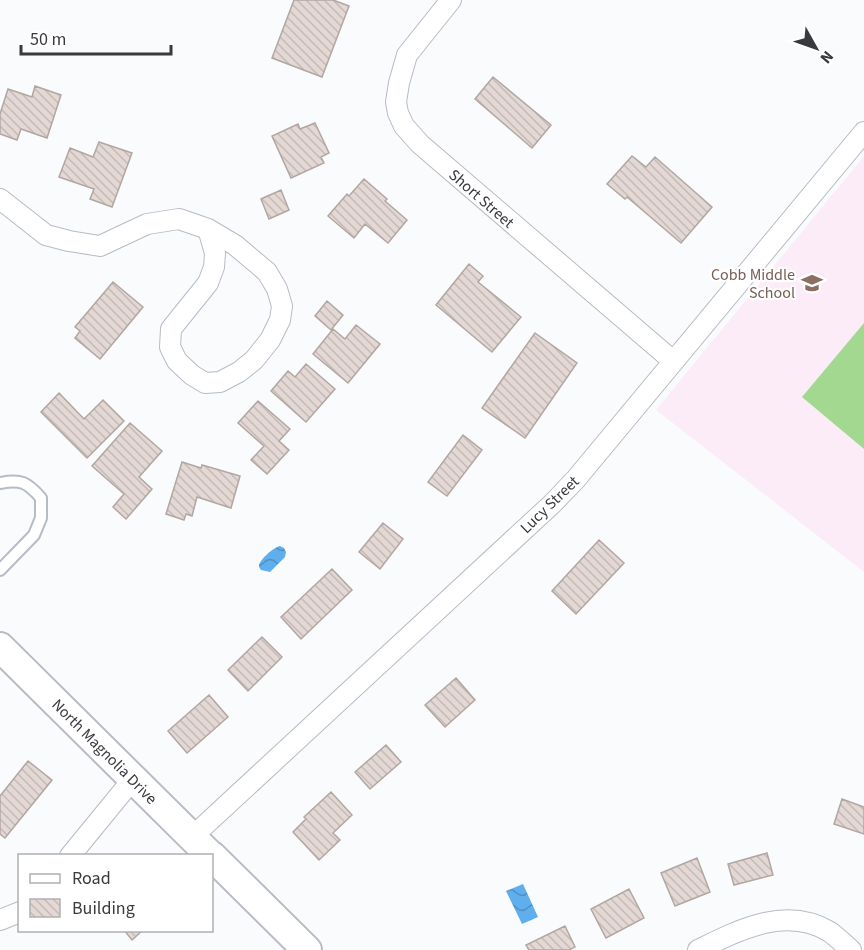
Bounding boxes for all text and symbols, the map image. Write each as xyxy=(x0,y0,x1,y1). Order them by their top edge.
scale bar xyxy=(21,18,171,56)
north arrow xyxy=(786,18,846,78)
text: 50 m xyxy=(30,27,66,52)
text: N xyxy=(815,46,839,68)
street label: Short Street xyxy=(444,164,519,234)
place label: Cobb Middle School xyxy=(711,264,795,304)
school or university icon: Cobb Middle School xyxy=(800,271,824,295)
street label: Lucy Street xyxy=(515,471,585,539)
street label: North Magnolia Drive xyxy=(47,694,162,809)
legend xyxy=(18,854,213,932)
text: Road xyxy=(72,866,111,891)
text: Building xyxy=(72,896,135,921)

